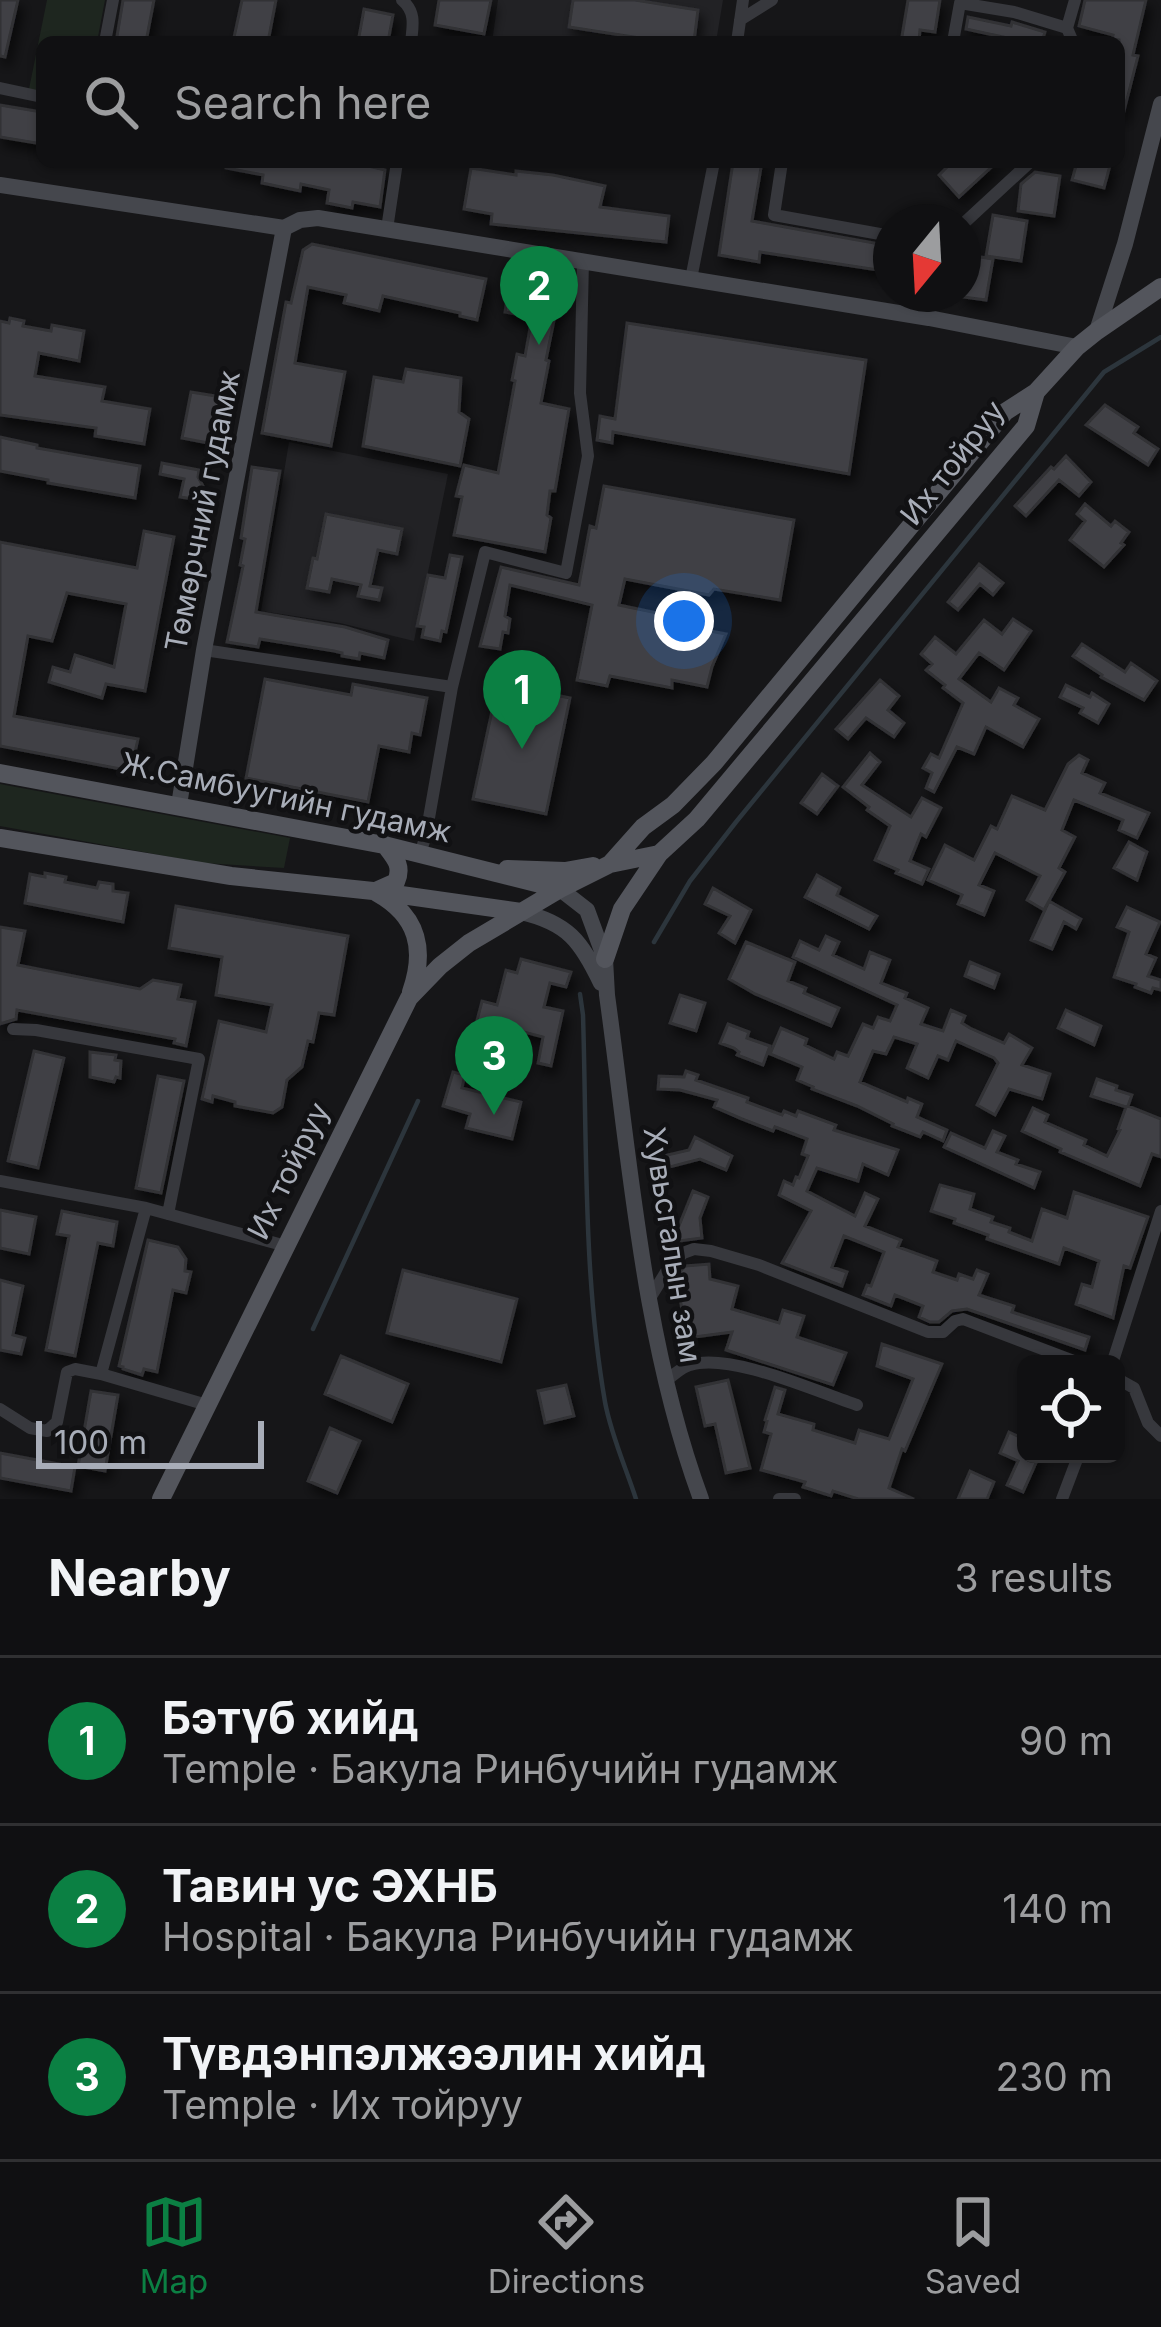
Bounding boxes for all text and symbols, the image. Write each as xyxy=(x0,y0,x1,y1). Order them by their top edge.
search box xyxy=(36,36,1125,168)
icon: search xyxy=(78,69,144,135)
text: Search here xyxy=(174,75,431,130)
north arrow xyxy=(873,204,981,312)
pin: 2 xyxy=(500,246,578,345)
street label: Төмөрчний гудамж xyxy=(157,367,247,655)
street label: Их тойруу xyxy=(892,393,1012,532)
your location xyxy=(654,591,714,651)
pin: 1 xyxy=(483,650,561,749)
street label: Ж.Самбуугийн гудамж xyxy=(118,744,455,850)
pin: 3 xyxy=(455,1016,533,1115)
street label: Их тойруу xyxy=(239,1096,337,1245)
street label: Хувьсгалын зам xyxy=(637,1124,709,1365)
map controls xyxy=(1017,1355,1125,1463)
button: locate xyxy=(1017,1355,1125,1463)
scale bar xyxy=(36,1415,264,1468)
text: 100 m xyxy=(54,1422,147,1462)
text: Nearby xyxy=(48,1547,231,1608)
text: 3 results xyxy=(955,1554,1113,1601)
text: Бэтүб хийд xyxy=(162,1690,418,1745)
text: 1 xyxy=(79,1717,95,1764)
text: 90 m xyxy=(1019,1717,1113,1764)
text: Temple · Бакула Ринбучийн гудамж xyxy=(162,1745,838,1792)
text: Тавин ус ЭХНБ xyxy=(162,1858,498,1913)
text: 2 xyxy=(75,1885,99,1932)
text: 140 m xyxy=(1002,1885,1113,1932)
text: Hospital · Бакула Ринбучийн гудамж xyxy=(162,1913,854,1960)
text: Түвдэнпэлжээлин хийд xyxy=(162,2026,706,2081)
text: 3 xyxy=(74,2053,100,2100)
text: 230 m xyxy=(995,2053,1113,2100)
text: Temple · Их тойруу xyxy=(162,2081,523,2128)
tab: Map xyxy=(140,2189,208,2301)
tab: Directions xyxy=(488,2189,645,2301)
tab: Saved xyxy=(925,2189,1021,2301)

